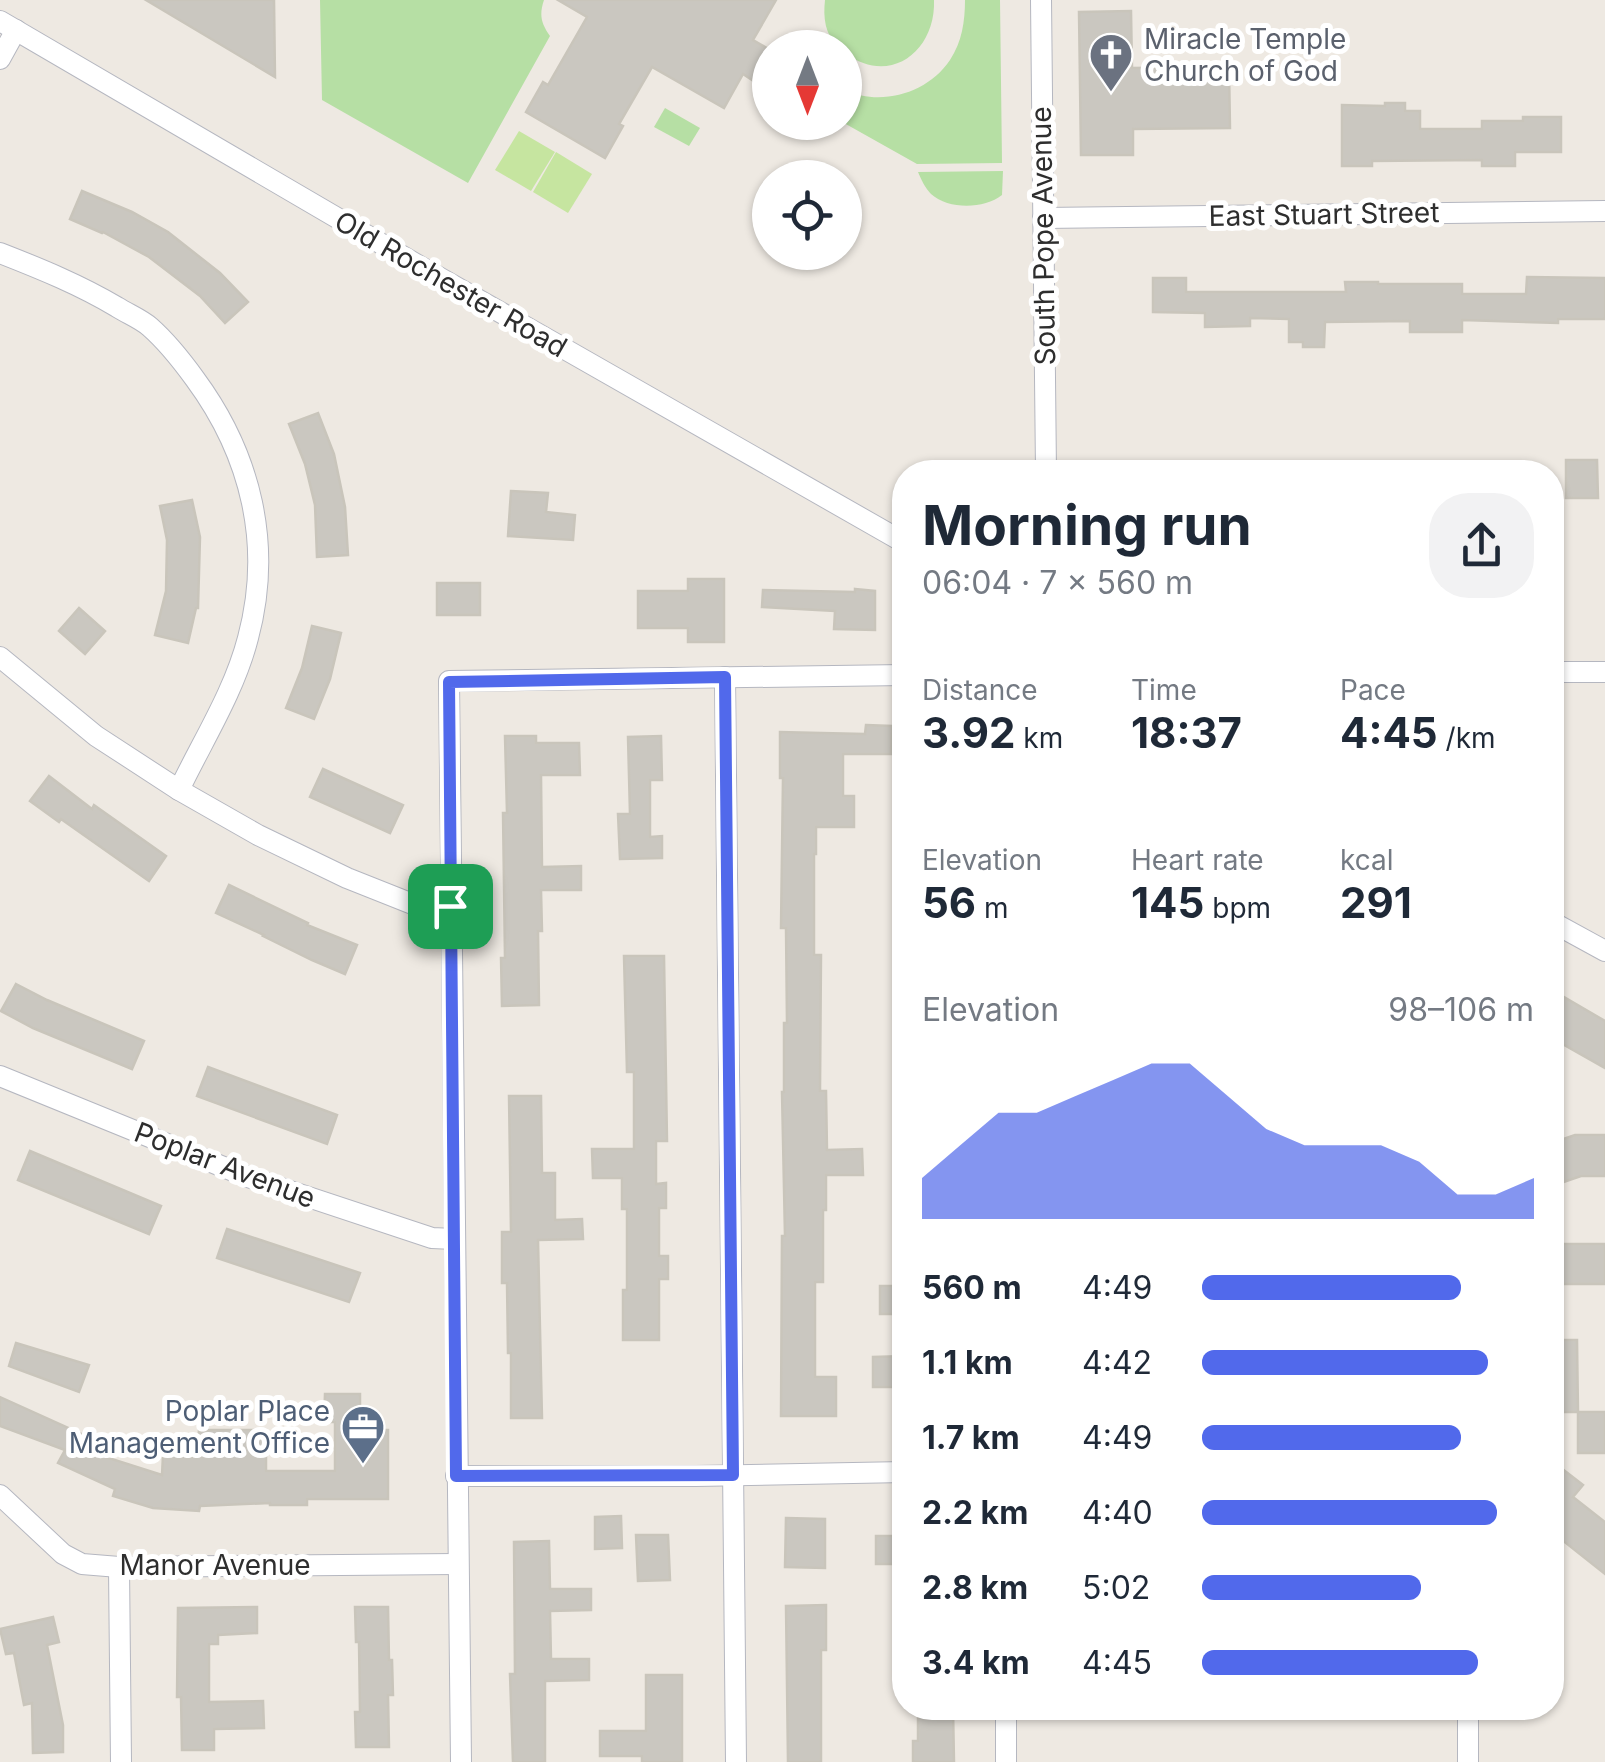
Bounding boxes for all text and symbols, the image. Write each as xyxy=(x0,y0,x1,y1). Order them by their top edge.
place label: Miracle Temple Church of God xyxy=(1144,22,1346,88)
north arrow xyxy=(752,30,862,140)
map controls xyxy=(752,30,862,270)
church icon: Miracle Temple Church of God xyxy=(1088,32,1134,93)
street label: South Pope Avenue xyxy=(1024,106,1062,366)
button: locate xyxy=(752,160,862,270)
street label: East Stuart Street xyxy=(1208,195,1440,233)
street label: Old Rochester Road xyxy=(329,204,573,364)
text: Morning run xyxy=(922,492,1252,558)
button: share xyxy=(1429,493,1534,598)
text: 06:04 · 7 × 560 m xyxy=(922,563,1193,602)
text: Distance xyxy=(922,673,1038,707)
text: Time xyxy=(1131,673,1197,707)
text: Pace xyxy=(1340,673,1406,707)
text: 3.92 xyxy=(922,707,1015,758)
text: 18:37 xyxy=(1131,707,1242,758)
text: 4:45 xyxy=(1340,707,1438,758)
text: km xyxy=(1015,721,1063,755)
text: /km xyxy=(1438,721,1496,755)
text: Elevation xyxy=(922,843,1042,877)
text: Heart rate xyxy=(1131,843,1264,877)
text: kcal xyxy=(1340,843,1394,877)
pin xyxy=(408,864,493,949)
text: 56 xyxy=(922,877,976,928)
text: 145 xyxy=(1131,877,1204,928)
text: 291 xyxy=(1340,877,1412,928)
icon: arrive xyxy=(423,879,478,934)
text: m xyxy=(976,891,1009,925)
text: bpm xyxy=(1204,891,1271,925)
text: Elevation xyxy=(922,990,1059,1029)
text: 98–106 m xyxy=(1388,990,1534,1029)
street label: Poplar Avenue xyxy=(130,1115,320,1215)
text: 560 m xyxy=(922,1268,1022,1307)
text: 4:49 xyxy=(1082,1268,1152,1307)
text: 1.1 km xyxy=(922,1343,1013,1382)
text: 4:42 xyxy=(1082,1343,1152,1382)
place label: Poplar Place Management Office xyxy=(69,1394,330,1460)
office icon: Poplar Place Management Office xyxy=(340,1404,386,1465)
text: 1.7 km xyxy=(922,1418,1020,1457)
text: 4:49 xyxy=(1082,1418,1152,1457)
text: 2.2 km xyxy=(922,1493,1028,1532)
text: 4:40 xyxy=(1082,1493,1153,1532)
street label: Manor Avenue xyxy=(119,1548,311,1582)
text: 2.8 km xyxy=(922,1568,1028,1607)
text: 5:02 xyxy=(1082,1568,1150,1607)
text: 3.4 km xyxy=(922,1643,1030,1682)
text: 4:45 xyxy=(1082,1643,1152,1682)

